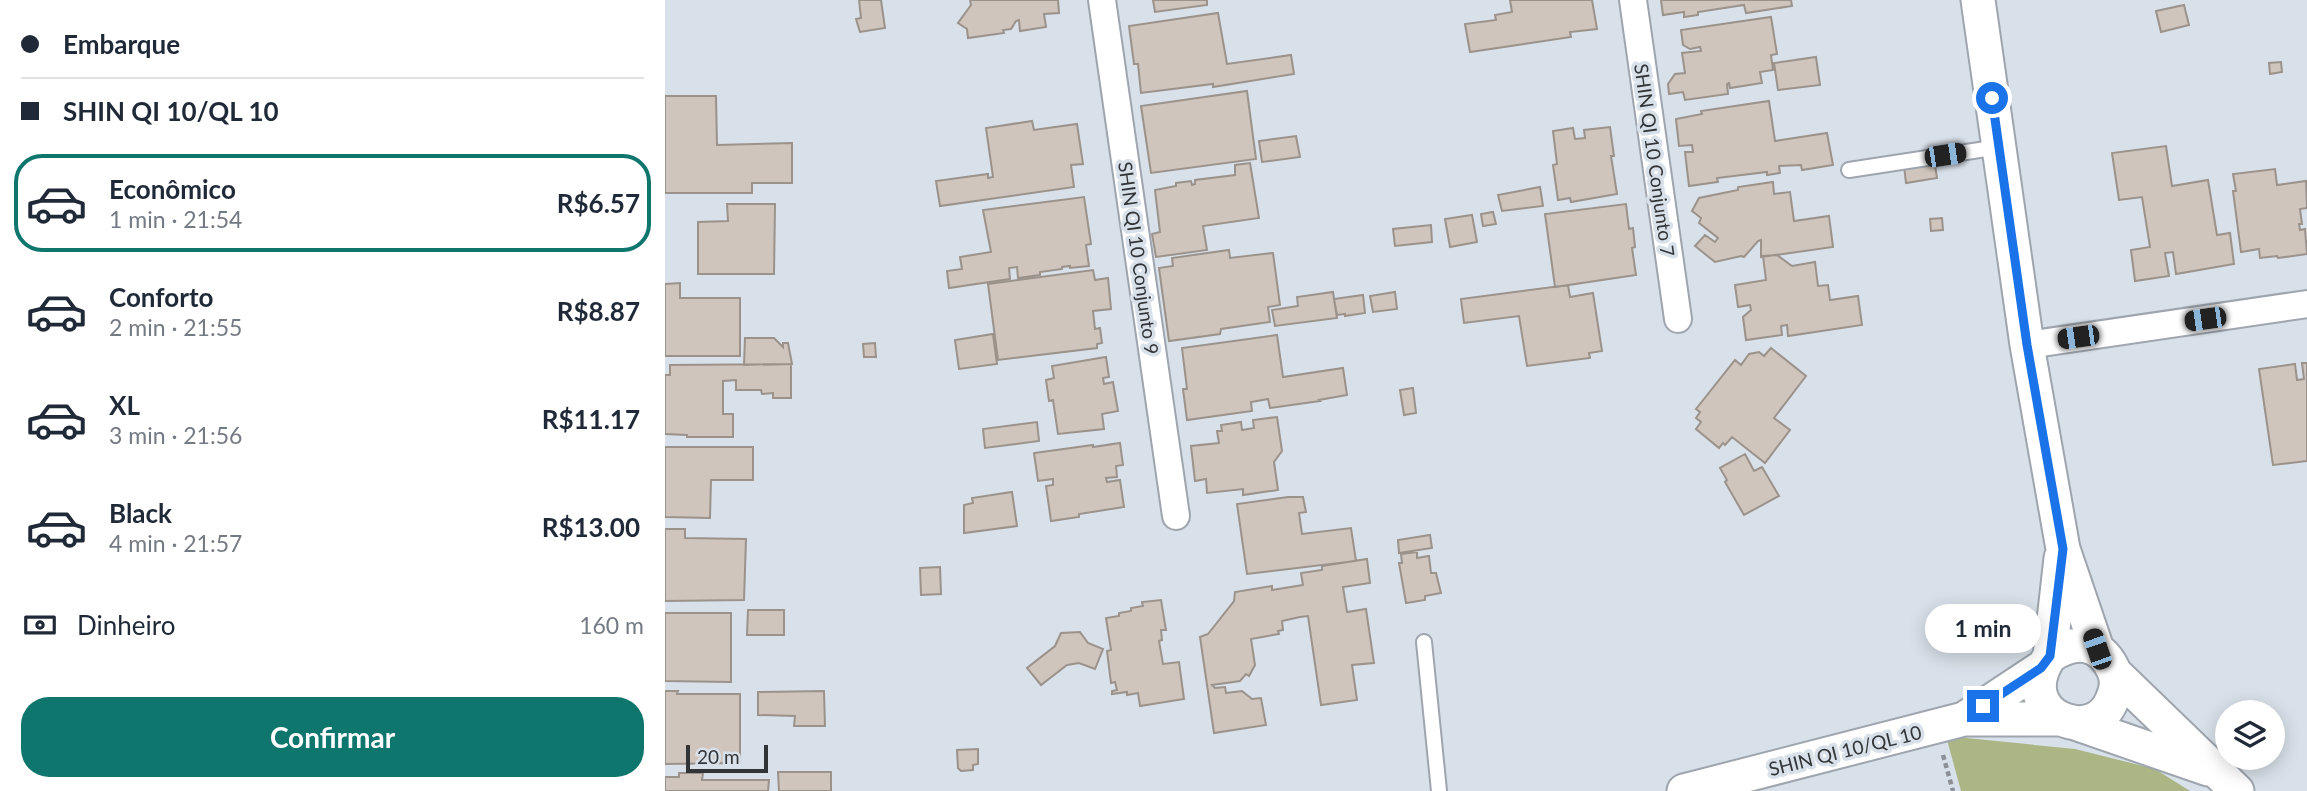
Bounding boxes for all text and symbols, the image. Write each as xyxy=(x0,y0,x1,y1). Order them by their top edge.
text: Embarque xyxy=(63,28,180,60)
street label: SHIN QI 10 Conjunto 7 xyxy=(1630,62,1680,258)
route start xyxy=(1976,82,2008,114)
text: SHIN QI 10/QL 10 xyxy=(63,95,279,127)
car xyxy=(1923,141,1968,169)
street label: SHIN QI 10 Conjunto 9 xyxy=(1114,160,1164,356)
icon: car xyxy=(25,172,88,235)
text: Econômico xyxy=(109,173,236,205)
text: R$6.57 xyxy=(557,187,640,219)
text: 1 min · 21:54 xyxy=(109,205,242,233)
icon: car xyxy=(25,280,88,343)
text: Conforto xyxy=(109,281,213,313)
text: R$8.87 xyxy=(557,295,640,327)
car xyxy=(2183,306,2228,332)
text: 2 min · 21:55 xyxy=(109,313,242,341)
car xyxy=(2056,324,2101,350)
icon: car xyxy=(25,388,88,451)
text: XL xyxy=(109,389,140,421)
text: R$11.17 xyxy=(542,403,640,435)
text: 3 min · 21:56 xyxy=(109,421,242,449)
icon: car xyxy=(25,496,88,559)
text: Black xyxy=(109,497,172,529)
text: R$13.00 xyxy=(542,511,640,543)
text: 4 min · 21:57 xyxy=(109,529,242,557)
callout: 1 min xyxy=(1925,604,2041,654)
icon: cash xyxy=(21,606,59,644)
text: Dinheiro xyxy=(77,609,175,641)
text: 160 m xyxy=(579,611,644,639)
text: 1 min xyxy=(1954,614,2012,642)
car xyxy=(2081,626,2114,672)
route end xyxy=(1967,690,1999,722)
button: Confirmar xyxy=(21,697,644,777)
map controls xyxy=(2215,700,2285,770)
button: layers xyxy=(2215,700,2285,770)
street label: SHIN QI 10/QL 10 xyxy=(1766,720,1924,780)
scale bar xyxy=(686,742,768,774)
text: 20 m xyxy=(697,745,740,768)

